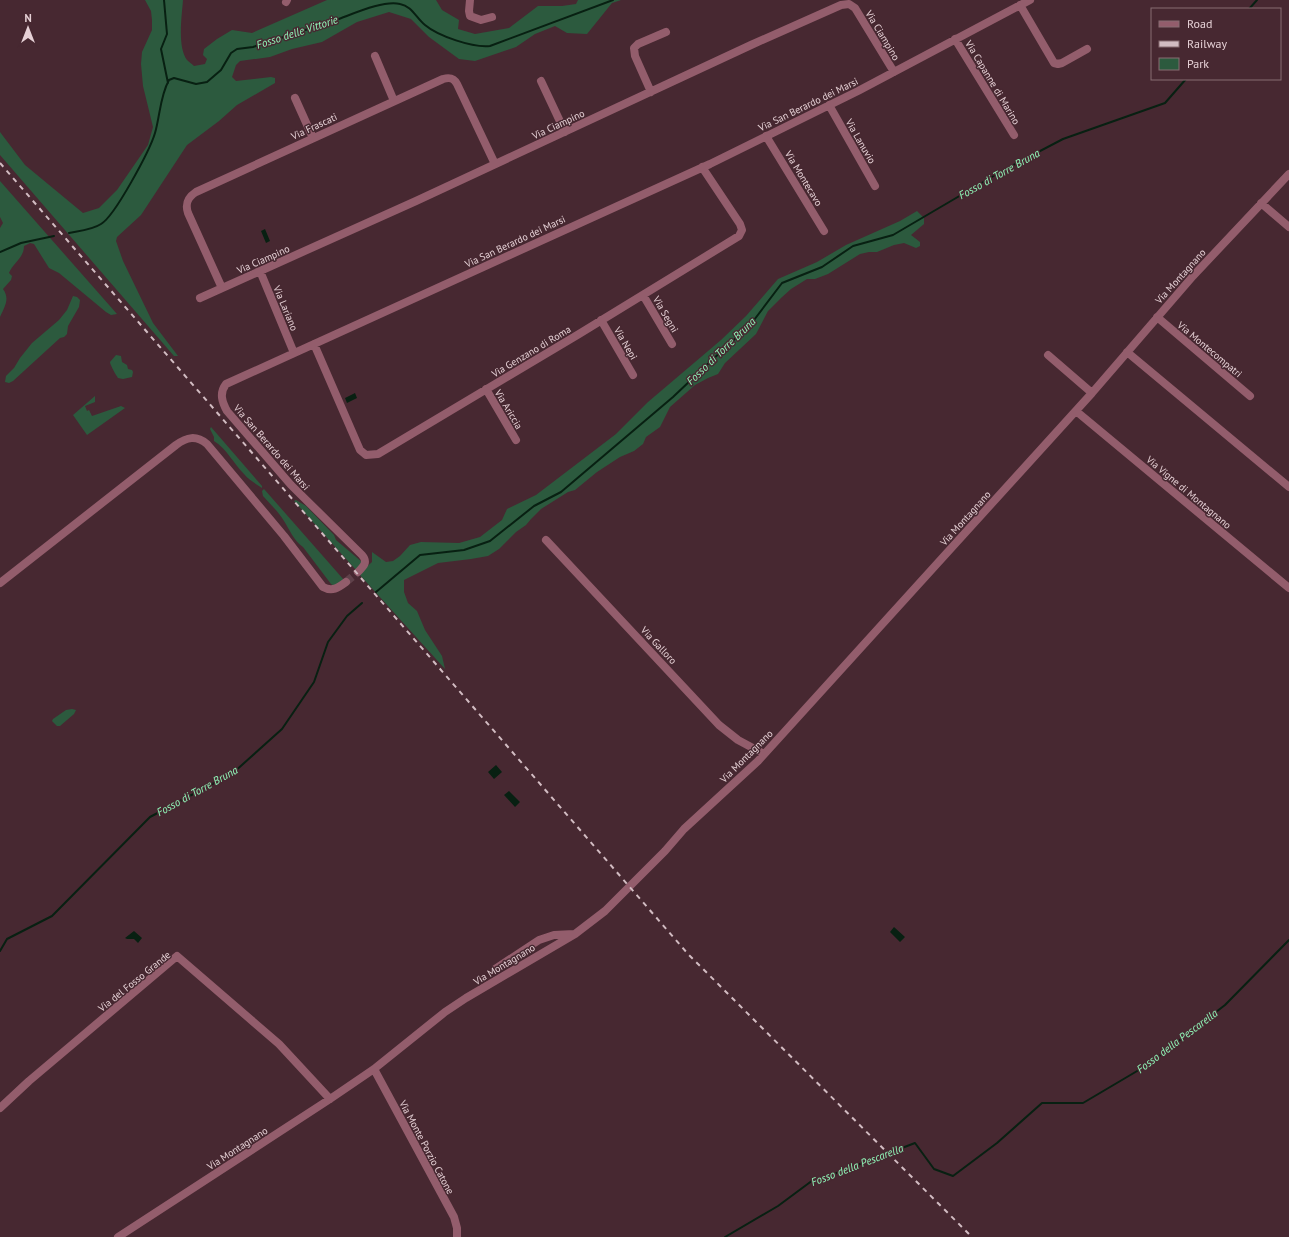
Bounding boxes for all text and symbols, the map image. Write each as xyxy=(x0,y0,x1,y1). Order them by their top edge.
street label: Via Ciampino xyxy=(862,7,903,63)
north arrow xyxy=(8,8,48,48)
legend xyxy=(1151,8,1281,80)
text: N xyxy=(24,11,32,25)
water label: Fosso delle Vittorie xyxy=(254,12,340,52)
text: Road xyxy=(1187,16,1212,31)
text: Railway xyxy=(1187,36,1227,51)
street label: Via Capanne di Marino xyxy=(962,37,1023,127)
text: Park xyxy=(1187,56,1209,71)
street label: Via San Berardo dei Marsi xyxy=(755,75,860,135)
street label: Via Ciampino xyxy=(529,107,587,143)
street label: Via Frascati xyxy=(288,110,339,143)
street label: Via Lanuvio xyxy=(842,116,879,166)
water label: Fosso di Torre Bruna xyxy=(956,146,1043,202)
street label: Via Montecavo xyxy=(781,147,825,208)
street label: Via San Berardo dei Marsi xyxy=(462,212,568,271)
street label: Via Ciampino xyxy=(234,242,292,277)
street label: Via Montagnano xyxy=(1152,246,1209,307)
street label: Via Lariano xyxy=(270,283,301,333)
street label: Via Segni xyxy=(649,293,681,335)
water label: Fosso di Torre Bruna xyxy=(683,314,759,388)
street label: Via Montecompatri xyxy=(1174,318,1245,380)
street label: Via Genzano di Roma xyxy=(488,323,573,381)
street label: Via Nepi xyxy=(610,324,640,362)
street label: Via Ariccia xyxy=(491,386,526,432)
street label: Via San Berardo dei Marsi xyxy=(230,401,312,493)
street label: Via Vigne di Montagnano xyxy=(1143,452,1234,532)
street label: Via Montagnano xyxy=(937,488,994,549)
street label: Via Galloro xyxy=(637,623,679,667)
street label: Via Montagnano xyxy=(716,727,776,786)
water label: Fosso di Torre Bruna xyxy=(154,763,241,819)
street label: Via Montagnano xyxy=(470,941,537,988)
street label: Via del Fosso Grande xyxy=(95,948,173,1015)
water label: Fosso della Pescarella xyxy=(1134,1006,1221,1076)
street label: Via Monte Porzio Catone xyxy=(396,1097,457,1196)
street label: Via Montagnano xyxy=(204,1124,270,1173)
water label: Fosso della Pescarella xyxy=(809,1141,906,1189)

